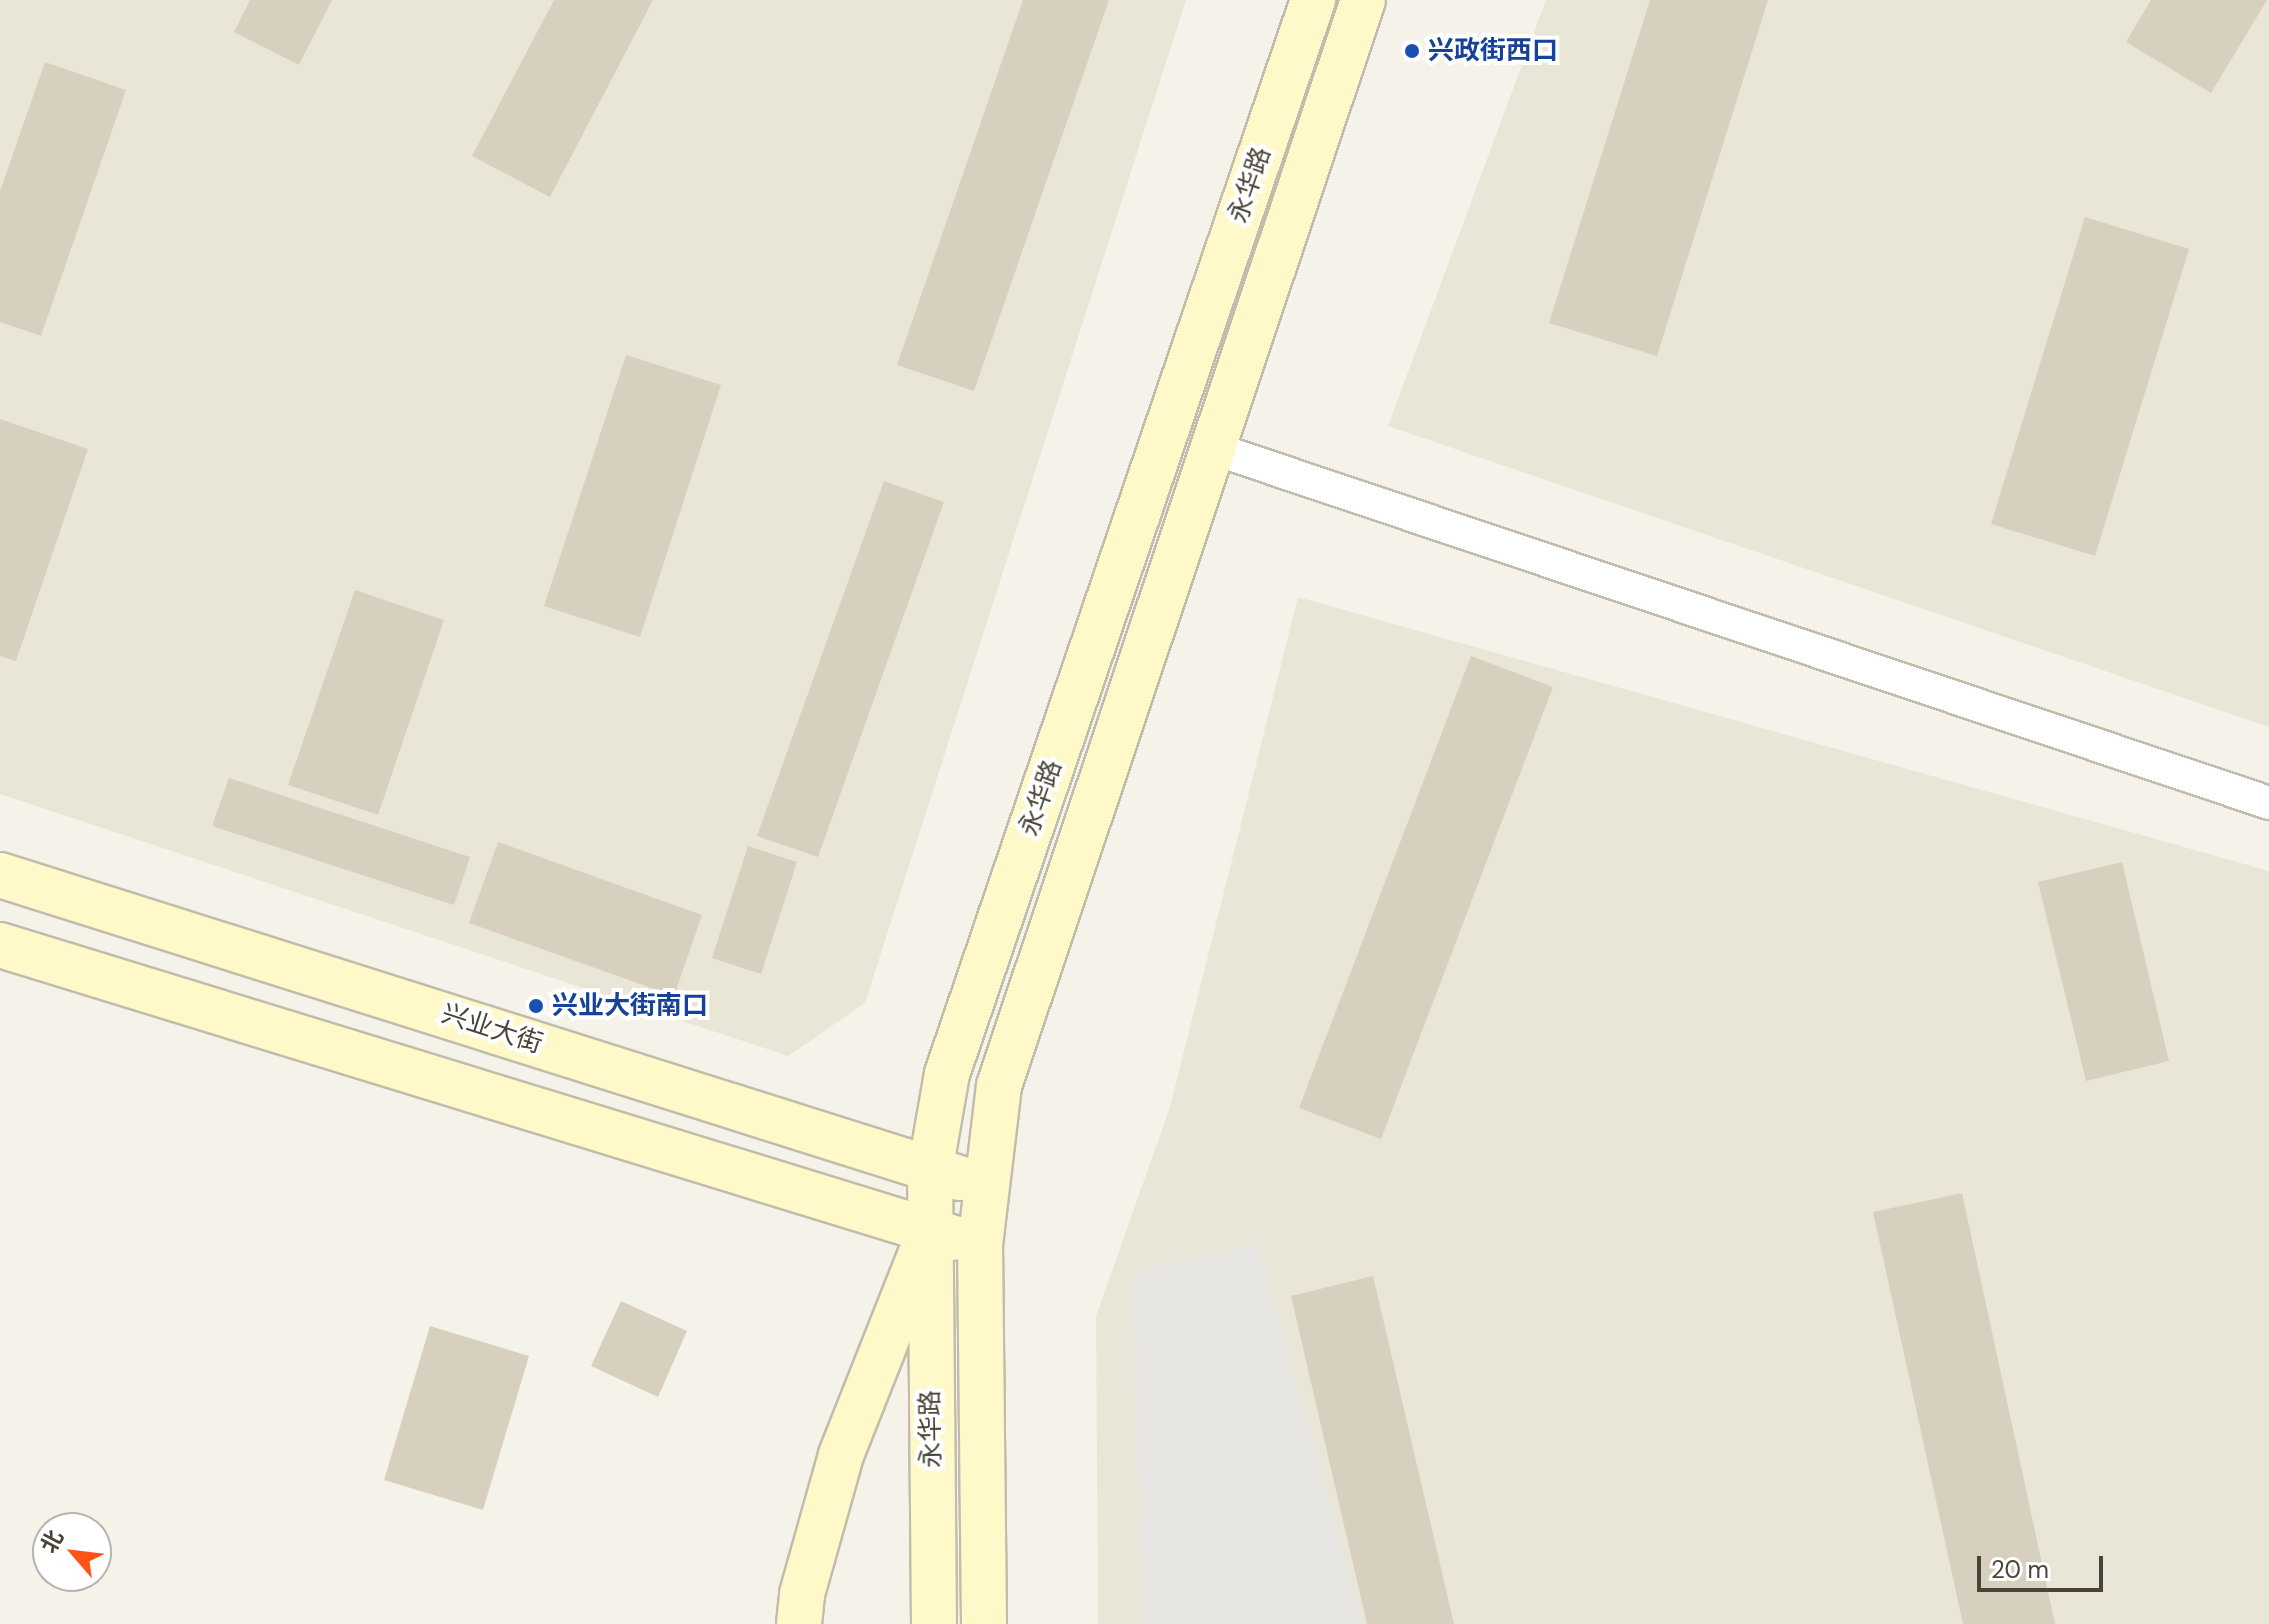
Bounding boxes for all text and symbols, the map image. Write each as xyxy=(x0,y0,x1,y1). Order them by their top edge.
place label: 兴政街西口 xyxy=(1428,35,1558,67)
marker: 兴政街西口 xyxy=(1403,42,1421,60)
street label: 永华路 xyxy=(1223,143,1277,227)
street label: 永华路 xyxy=(1014,756,1068,840)
place label: 兴业大街南口 xyxy=(552,990,708,1022)
marker: 兴业大街南口 xyxy=(527,997,545,1015)
street label: 兴业大街 xyxy=(438,998,546,1060)
street label: 永华路 xyxy=(915,1390,947,1468)
north arrow xyxy=(32,1512,112,1592)
text: 北 xyxy=(34,1525,70,1558)
scale bar xyxy=(1981,1540,2107,1590)
text: 20 m xyxy=(1991,1554,2049,1585)

